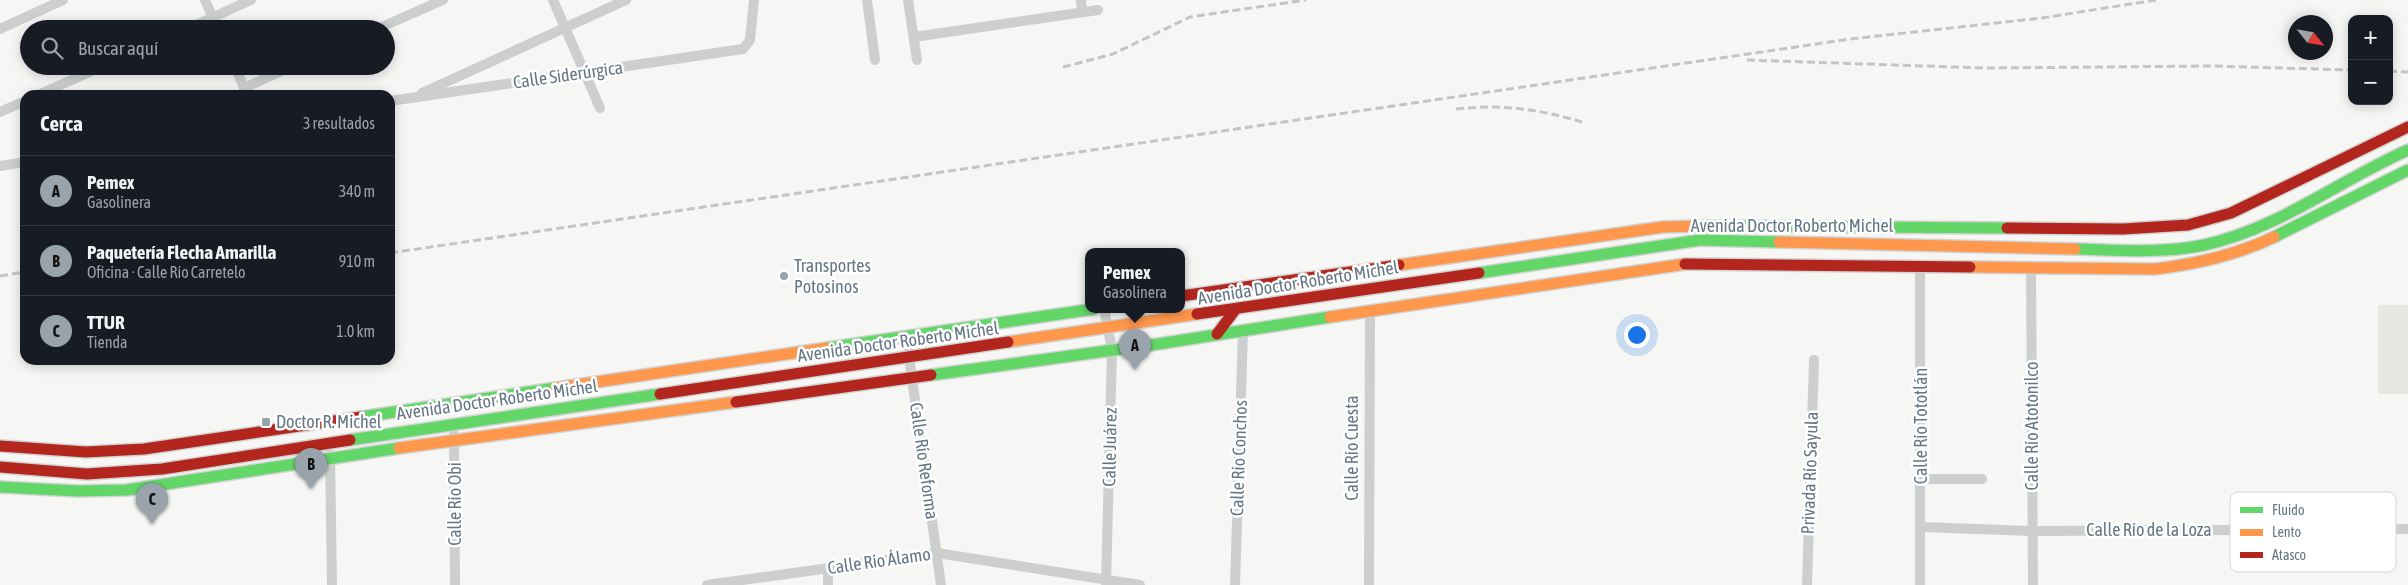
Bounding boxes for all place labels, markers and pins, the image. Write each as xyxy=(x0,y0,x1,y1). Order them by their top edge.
place label: Transportes Potosinos xyxy=(794,255,871,297)
marker: Transportes Potosinos xyxy=(778,270,790,282)
pin: A xyxy=(1119,329,1151,370)
place label: Doctor R. Michel xyxy=(276,411,382,432)
marker: Doctor R. Michel xyxy=(260,416,272,428)
pin: B xyxy=(295,448,327,489)
pin: C xyxy=(136,483,168,524)

